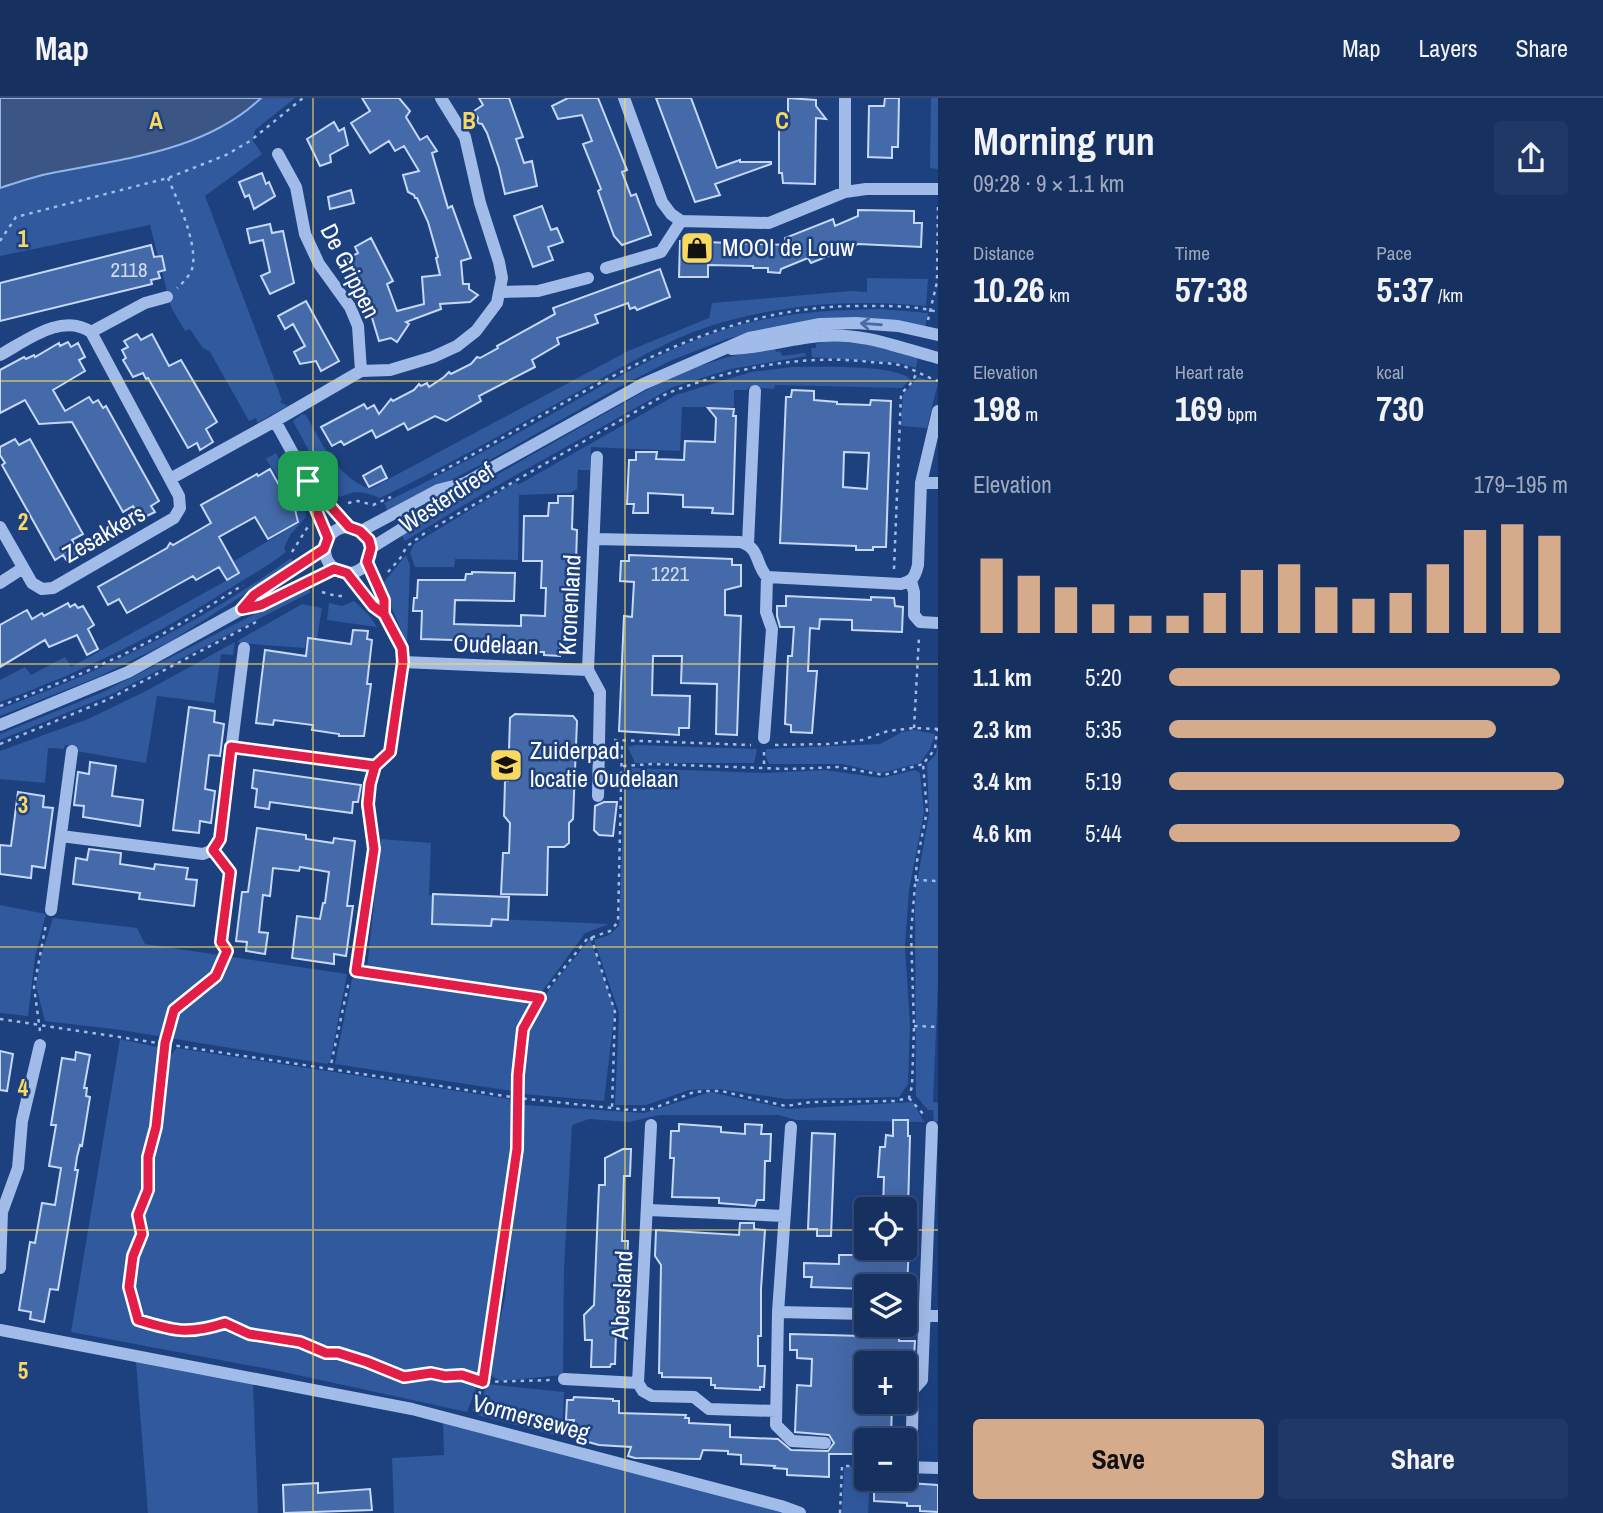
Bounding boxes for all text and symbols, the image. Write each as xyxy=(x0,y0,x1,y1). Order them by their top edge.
text: Map xyxy=(35,26,89,70)
text: Map xyxy=(1342,32,1380,64)
text: Layers xyxy=(1418,32,1477,64)
text: Share xyxy=(1515,32,1568,64)
text: A xyxy=(149,105,163,136)
text: B xyxy=(462,105,476,136)
text: C xyxy=(775,105,789,136)
text: Morning run xyxy=(973,116,1155,167)
button: share xyxy=(1494,121,1568,195)
text: 09:28 · 9 × 1.1 km xyxy=(973,168,1125,199)
street label: De Grippen xyxy=(314,218,388,323)
text: 1 xyxy=(18,223,29,254)
shop icon: MOOI de Louw xyxy=(678,229,716,267)
place label: MOOI de Louw xyxy=(722,231,855,263)
text: Distance xyxy=(973,240,1034,266)
text: Time xyxy=(1175,240,1210,266)
text: Pace xyxy=(1376,240,1412,266)
house number: 2118 xyxy=(110,255,148,284)
text: 10.26 xyxy=(973,266,1045,313)
text: 57:38 xyxy=(1175,266,1248,313)
text: 5:37 xyxy=(1376,266,1434,313)
text: km xyxy=(1045,282,1070,308)
text: /km xyxy=(1434,282,1463,308)
one-way arrow xyxy=(860,317,882,330)
text: Elevation xyxy=(973,359,1038,385)
text: Heart rate xyxy=(1175,359,1244,385)
text: kcal xyxy=(1376,359,1404,385)
text: 198 xyxy=(973,385,1021,432)
text: 169 xyxy=(1175,385,1223,432)
text: 730 xyxy=(1376,385,1424,432)
text: m xyxy=(1021,401,1038,427)
text: bpm xyxy=(1223,401,1257,427)
pin xyxy=(278,451,338,511)
street label: Westerdreef xyxy=(393,454,500,540)
icon: arrive xyxy=(289,462,327,500)
text: Elevation xyxy=(973,469,1052,500)
text: 179–195 m xyxy=(1474,469,1568,500)
street label: Zesakkers xyxy=(56,497,151,570)
text: 2 xyxy=(18,506,28,537)
street label: Kronenland xyxy=(550,554,588,656)
house number: 1221 xyxy=(651,559,690,588)
street label: Oudelaan xyxy=(453,627,539,661)
text: 1.1 km xyxy=(973,662,1032,693)
text: 5:20 xyxy=(1085,662,1122,693)
text: 2.3 km xyxy=(973,714,1032,745)
text: 5:35 xyxy=(1085,714,1122,745)
place label: Zuiderpad locatie Oudelaan xyxy=(530,734,679,794)
school or university icon: Zuiderpad locatie Oudelaan xyxy=(487,746,525,784)
text: 3.4 km xyxy=(973,766,1032,797)
text: 5:19 xyxy=(1085,766,1122,797)
text: 3 xyxy=(18,789,28,820)
text: 4.6 km xyxy=(973,818,1032,849)
text: 5:44 xyxy=(1085,818,1122,849)
text: 4 xyxy=(18,1072,29,1103)
map controls xyxy=(854,1197,917,1491)
button: locate xyxy=(854,1197,917,1260)
street label: Abersland xyxy=(603,1250,639,1341)
button: layers xyxy=(854,1274,917,1337)
button: + xyxy=(854,1351,917,1414)
text: 5 xyxy=(18,1355,28,1386)
street label: Vormerseweg xyxy=(469,1386,594,1448)
button: Save xyxy=(973,1419,1264,1499)
button: Share xyxy=(1278,1419,1568,1499)
button: − xyxy=(854,1428,917,1491)

